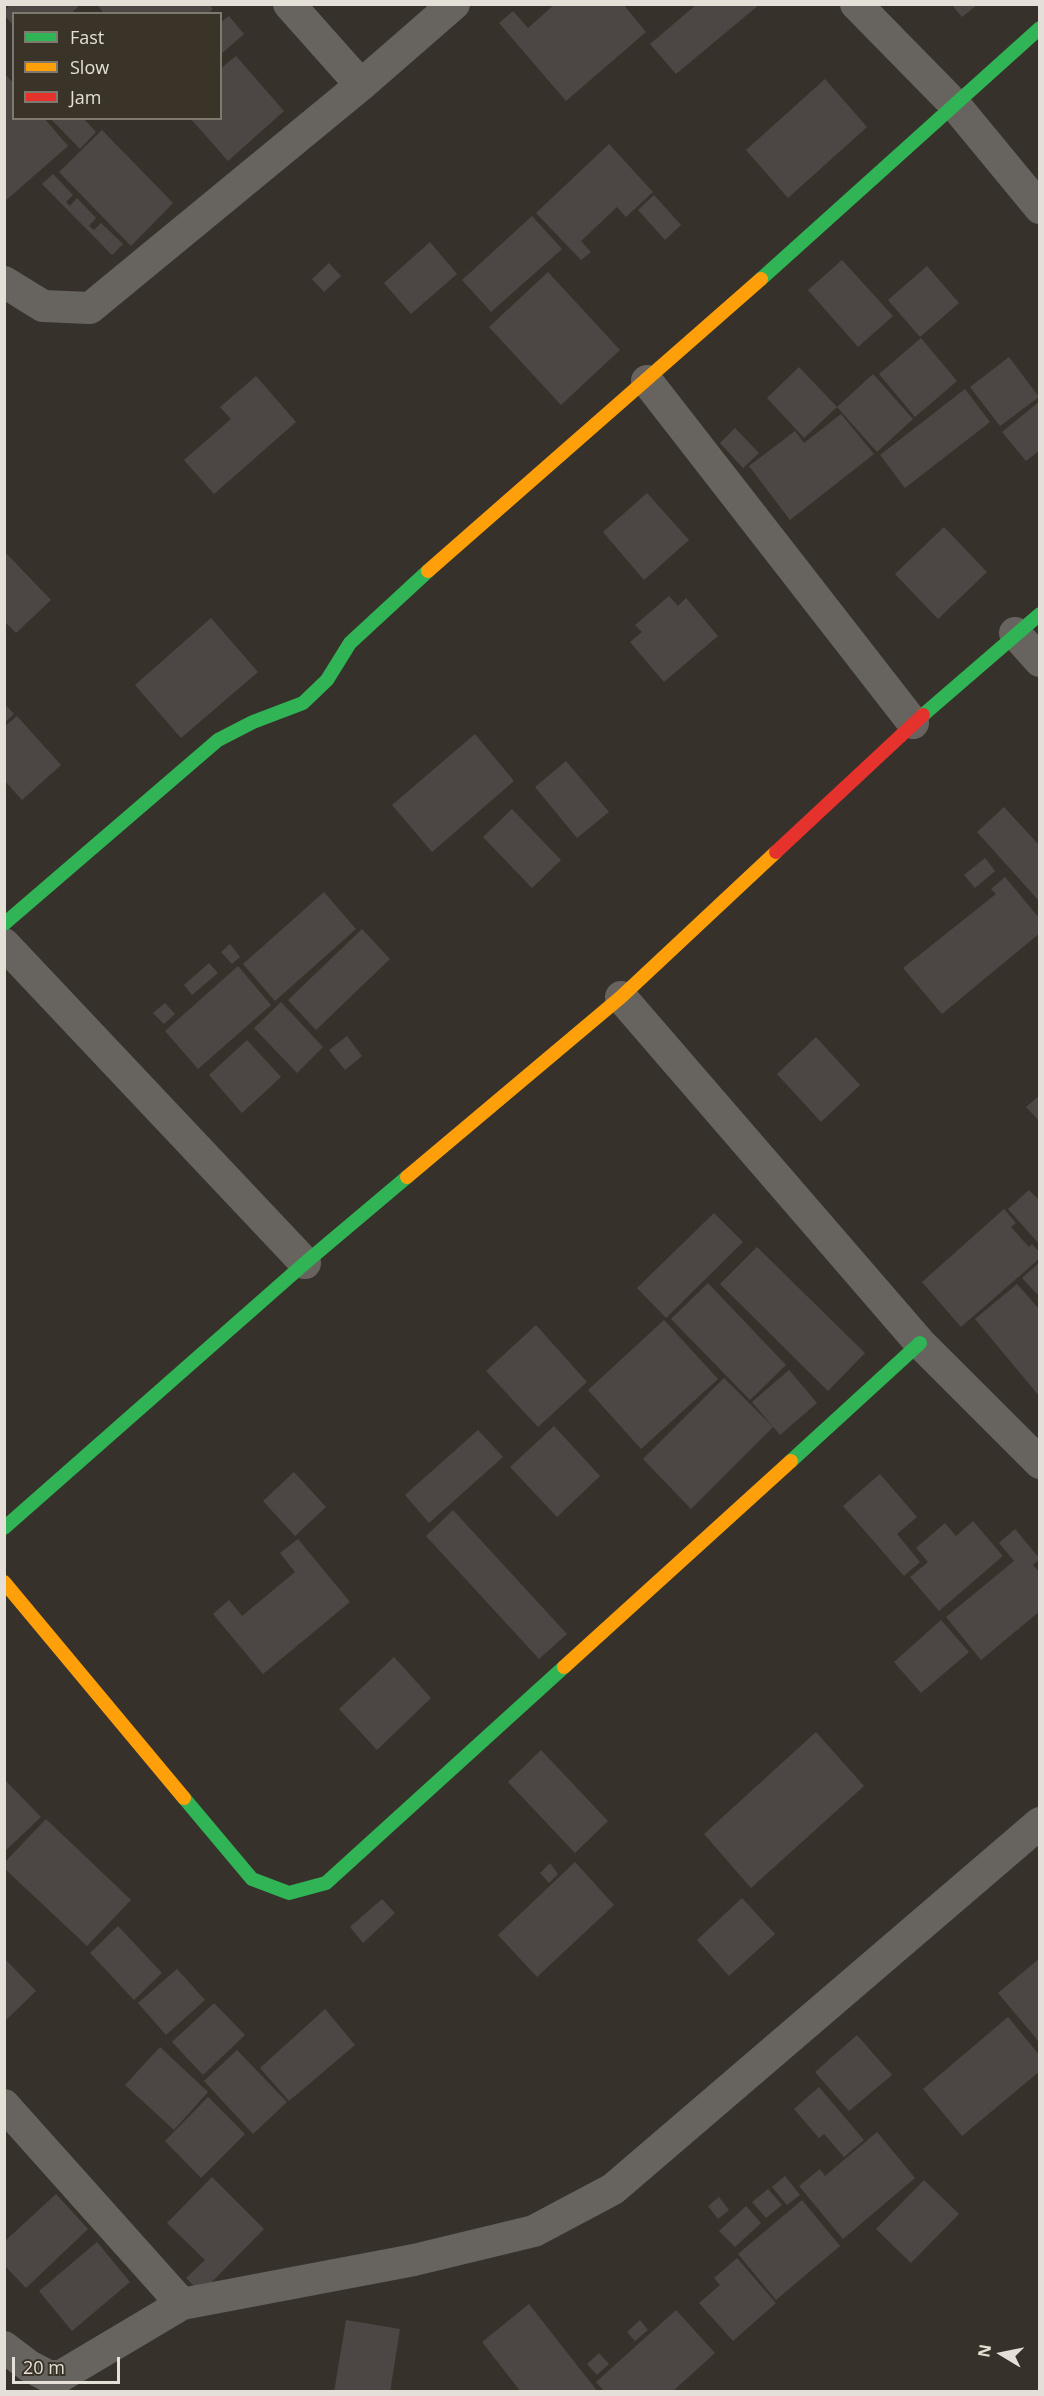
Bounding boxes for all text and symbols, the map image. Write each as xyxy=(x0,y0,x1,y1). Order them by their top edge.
legend xyxy=(12,12,222,120)
text: Fast xyxy=(70,25,104,49)
text: Slow xyxy=(70,55,109,79)
text: Jam xyxy=(70,85,102,109)
north arrow xyxy=(972,2324,1032,2384)
text: N xyxy=(972,2343,996,2359)
scale bar xyxy=(15,2345,123,2383)
text: 20 m xyxy=(23,2355,65,2379)

